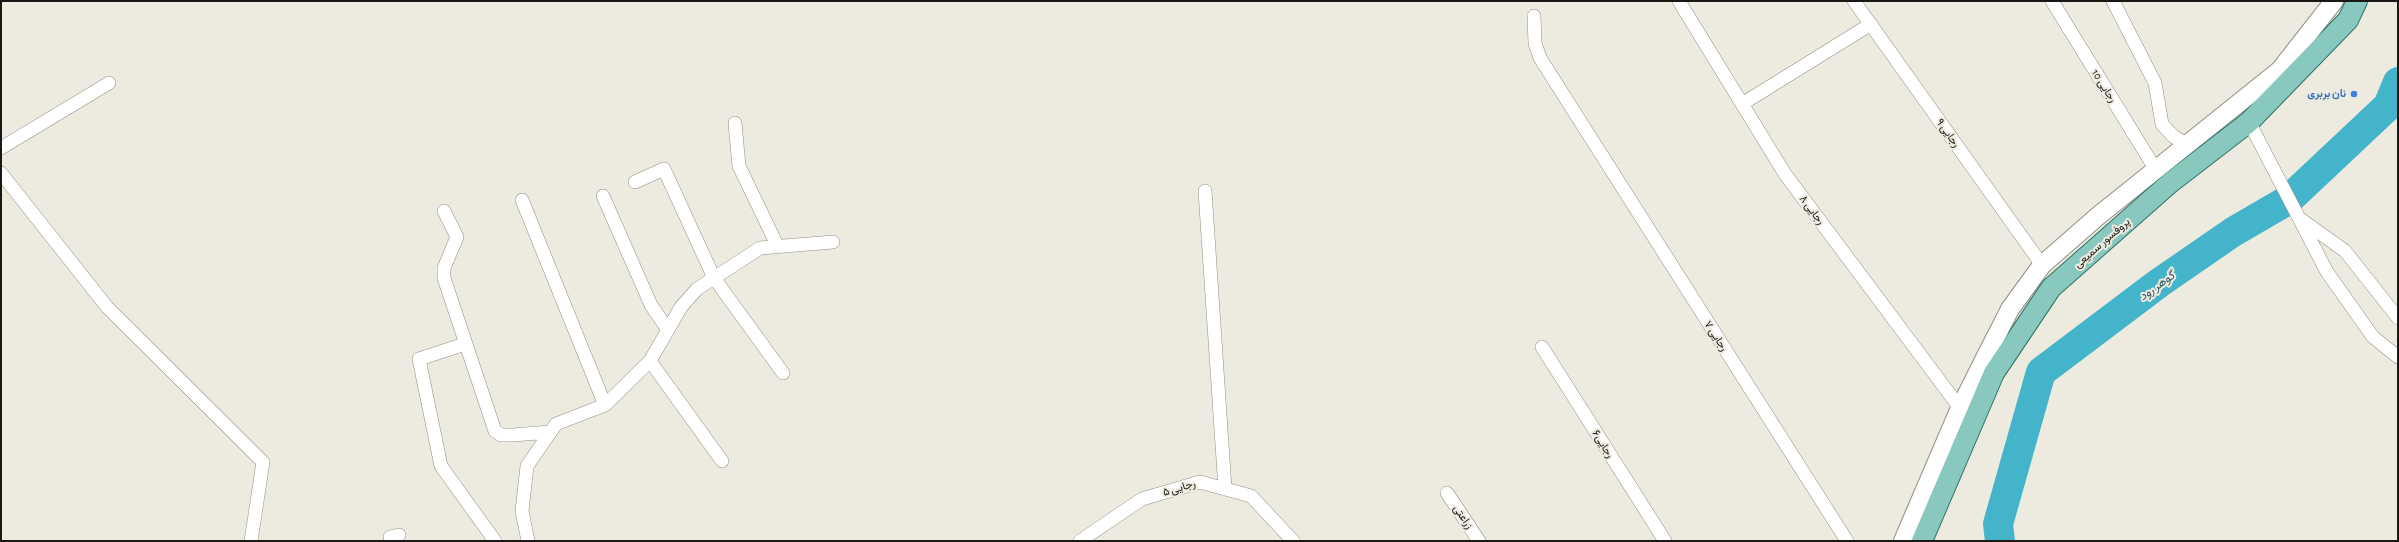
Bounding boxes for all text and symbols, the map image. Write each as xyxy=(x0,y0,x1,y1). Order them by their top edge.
street label: رجایی 10 xyxy=(2089,67,2119,105)
place label: نان بربری xyxy=(2307,87,2346,101)
marker: نان بربری xyxy=(2349,89,2359,99)
street label: رجایی ۹ xyxy=(1933,116,1963,150)
street label: رجایی ۸ xyxy=(1797,193,1827,227)
street label: پروفسور سمیعی xyxy=(2071,215,2133,271)
water label: گوهر رود xyxy=(2136,268,2178,304)
street label: رجایی ۷ xyxy=(1701,318,1731,354)
street label: رجایی۶ xyxy=(1589,428,1617,460)
street label: رجایی ۵ xyxy=(1161,477,1197,499)
street label: زراعتی xyxy=(1450,503,1476,531)

